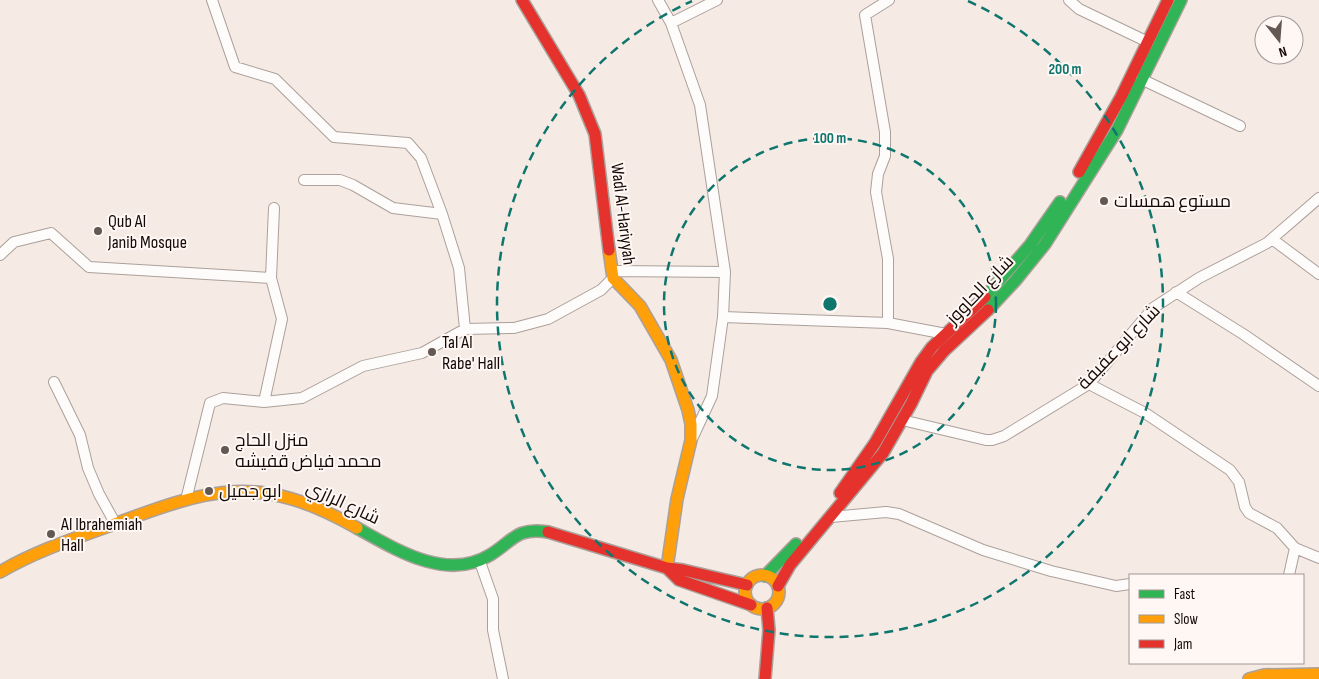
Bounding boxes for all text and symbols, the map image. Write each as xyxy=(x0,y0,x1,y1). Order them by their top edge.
north arrow xyxy=(1254,15,1304,65)
text: N xyxy=(1277,43,1289,61)
text: 200 m xyxy=(1048,60,1082,79)
text: 100 m xyxy=(814,129,846,148)
street label: Wadi Al-Hariyyah xyxy=(606,162,640,266)
place label: مستوع همسات xyxy=(1114,191,1231,213)
marker: مستوع همسات xyxy=(1098,195,1110,207)
place label: Qub Al Janib Mosque xyxy=(107,211,187,253)
marker: Qub Al Janib Mosque xyxy=(92,225,104,237)
street label: شارع الحاووز xyxy=(941,251,1019,330)
centre of rings xyxy=(821,295,839,313)
street label: شارع ابو عفيفة xyxy=(1073,300,1165,395)
place label: Tal Al Rabe' Hall xyxy=(442,332,500,374)
marker: Tal Al Rabe' Hall xyxy=(426,346,438,358)
place label: منزل الحاج محمد فياض قفيشه xyxy=(235,430,381,472)
marker: منزل الحاج محمد فياض قفيشه xyxy=(219,444,231,456)
street label: شارع الرازي xyxy=(302,477,383,532)
place label: ابو جميل xyxy=(219,481,282,502)
marker: ابو جميل xyxy=(203,485,215,497)
place label: Al Ibrahemiah Hall xyxy=(60,514,143,556)
marker: Al Ibrahemiah Hall xyxy=(45,528,57,540)
legend xyxy=(1129,574,1304,664)
text: Fast xyxy=(1174,585,1196,604)
text: Slow xyxy=(1174,610,1198,629)
text: Jam xyxy=(1173,635,1192,654)

